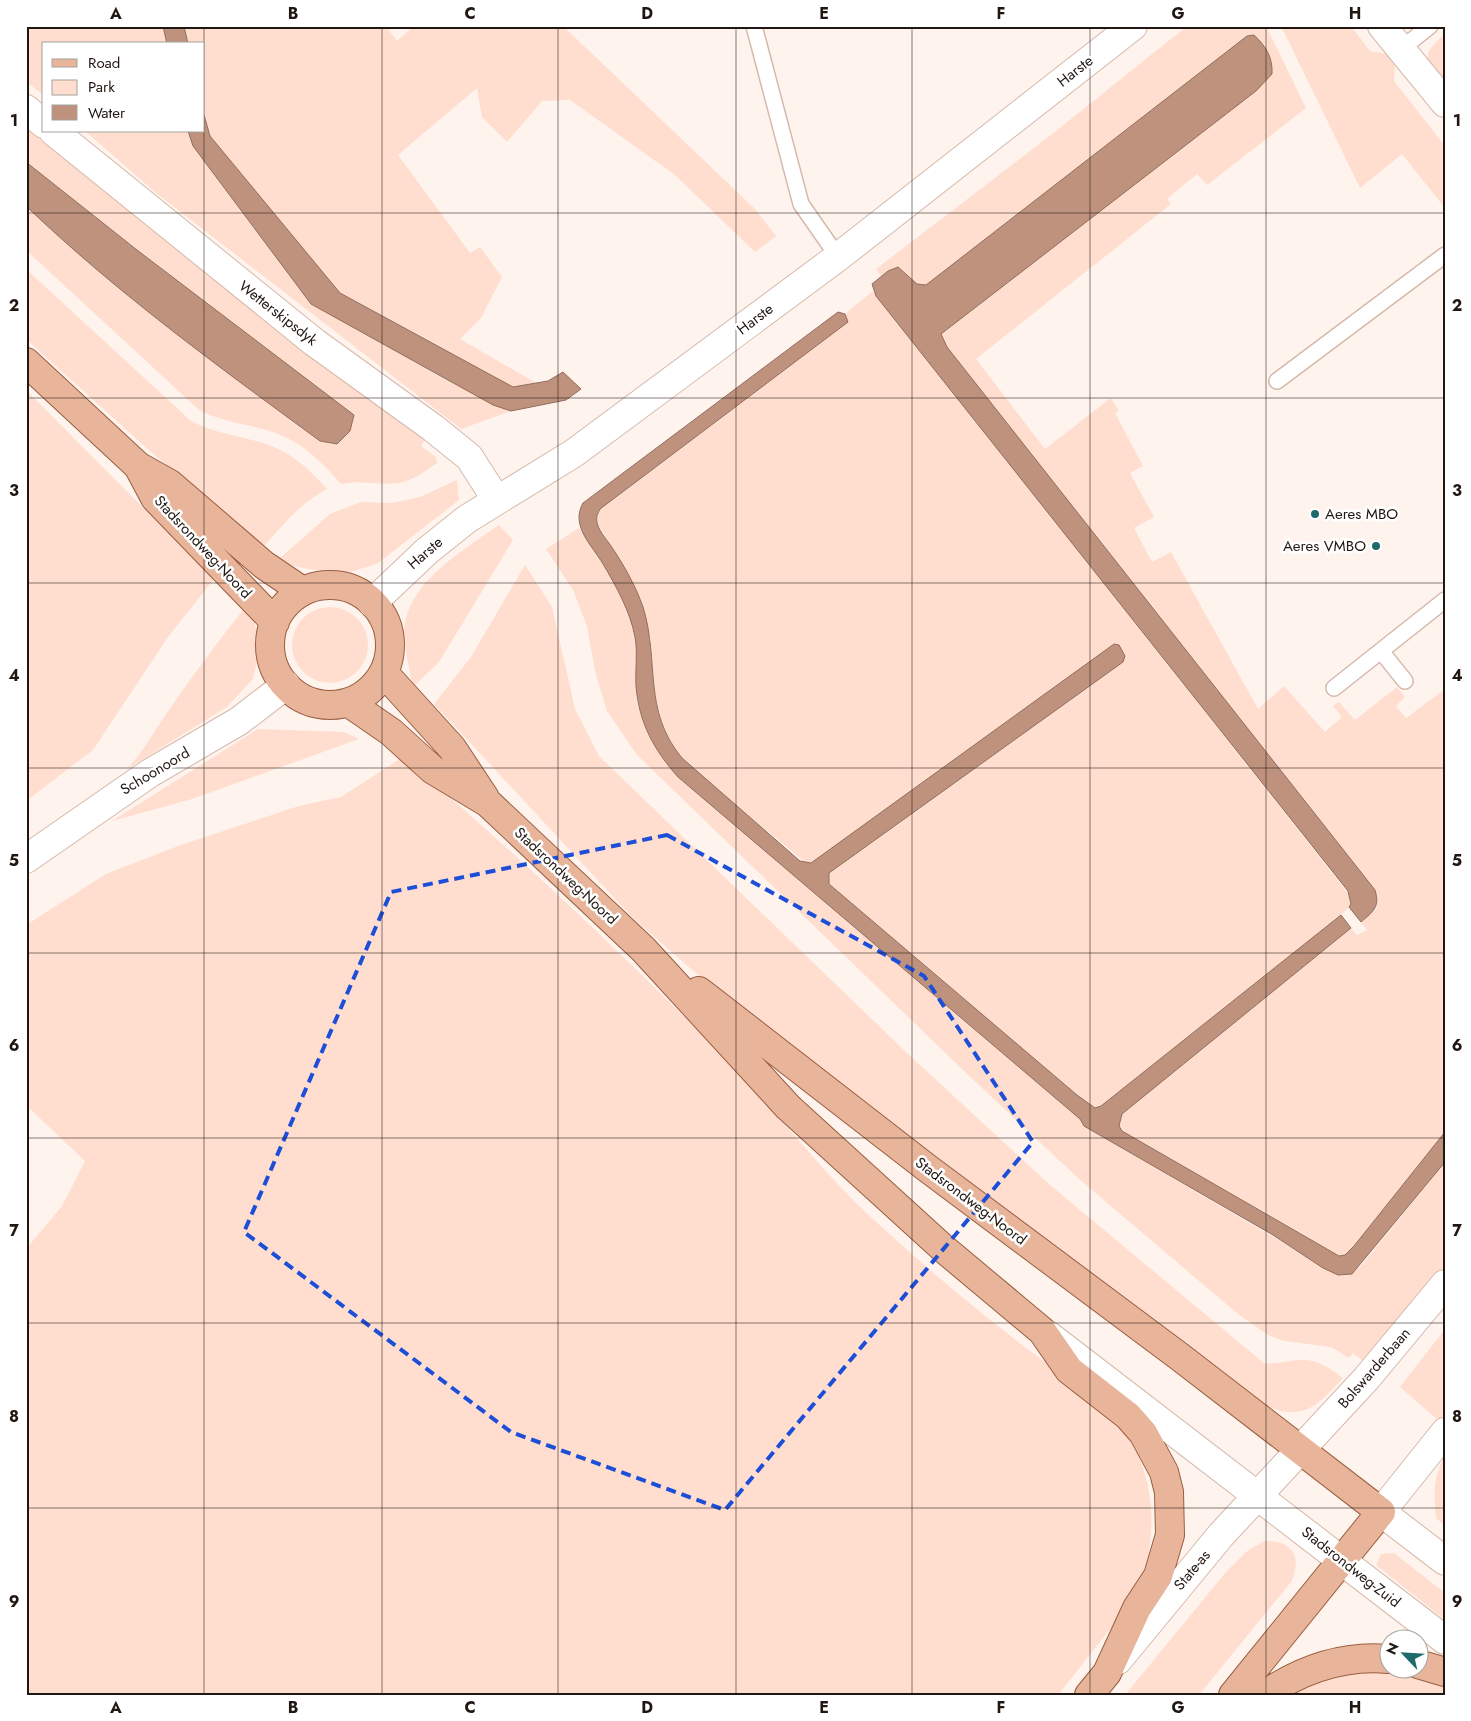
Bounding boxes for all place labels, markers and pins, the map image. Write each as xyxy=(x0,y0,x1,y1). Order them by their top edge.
place label: Aeres MBO xyxy=(1325,503,1398,525)
marker: Aeres MBO xyxy=(1309,508,1321,520)
place label: Aeres VMBO xyxy=(1283,535,1366,557)
marker: Aeres VMBO xyxy=(1370,540,1382,552)

